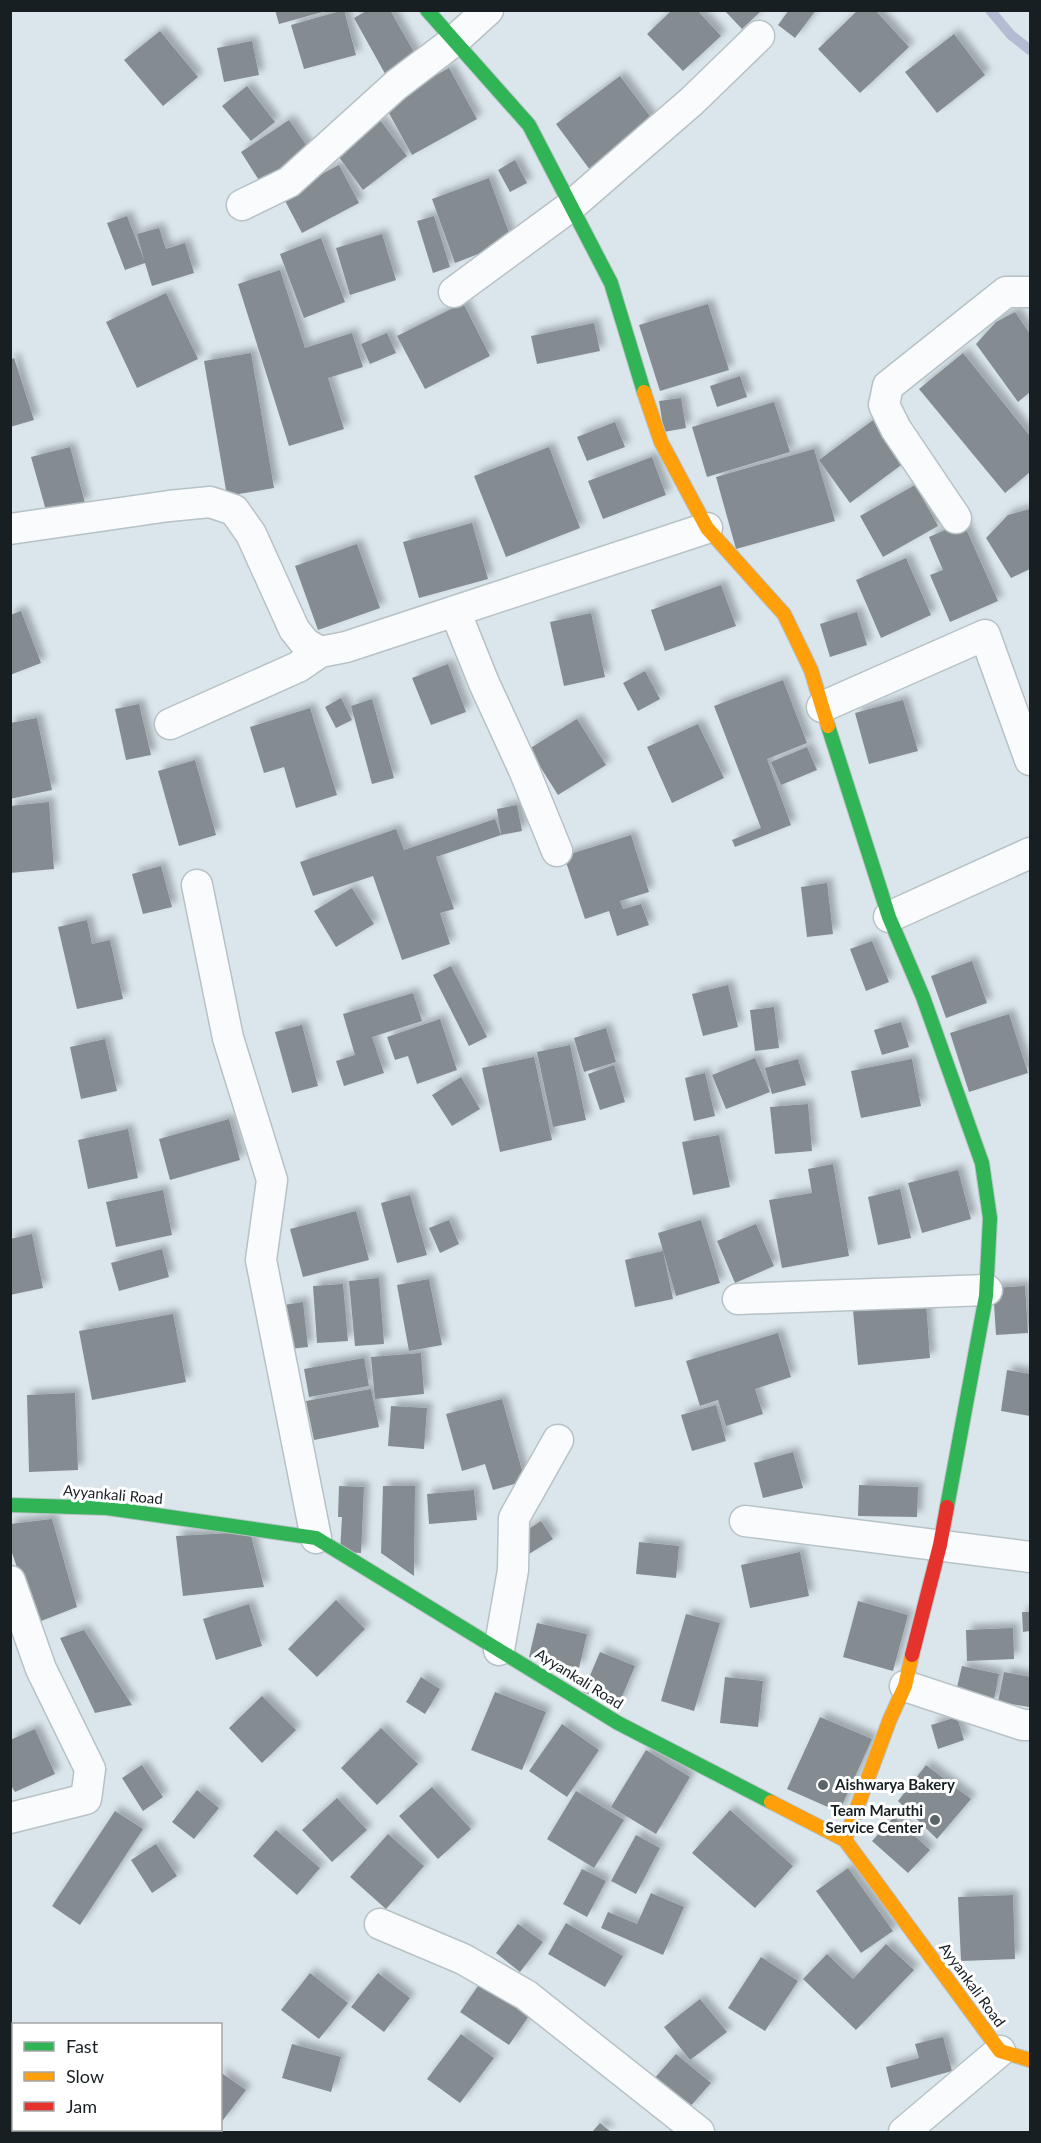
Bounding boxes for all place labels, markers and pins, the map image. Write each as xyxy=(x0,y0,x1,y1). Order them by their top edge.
place label: Aishwarya Bakery xyxy=(834,1775,955,1793)
marker: Aishwarya Bakery xyxy=(816,1778,830,1792)
place label: Team Maruthi Service Center xyxy=(825,1801,923,1836)
marker: Team Maruthi Service Center xyxy=(928,1813,942,1827)

